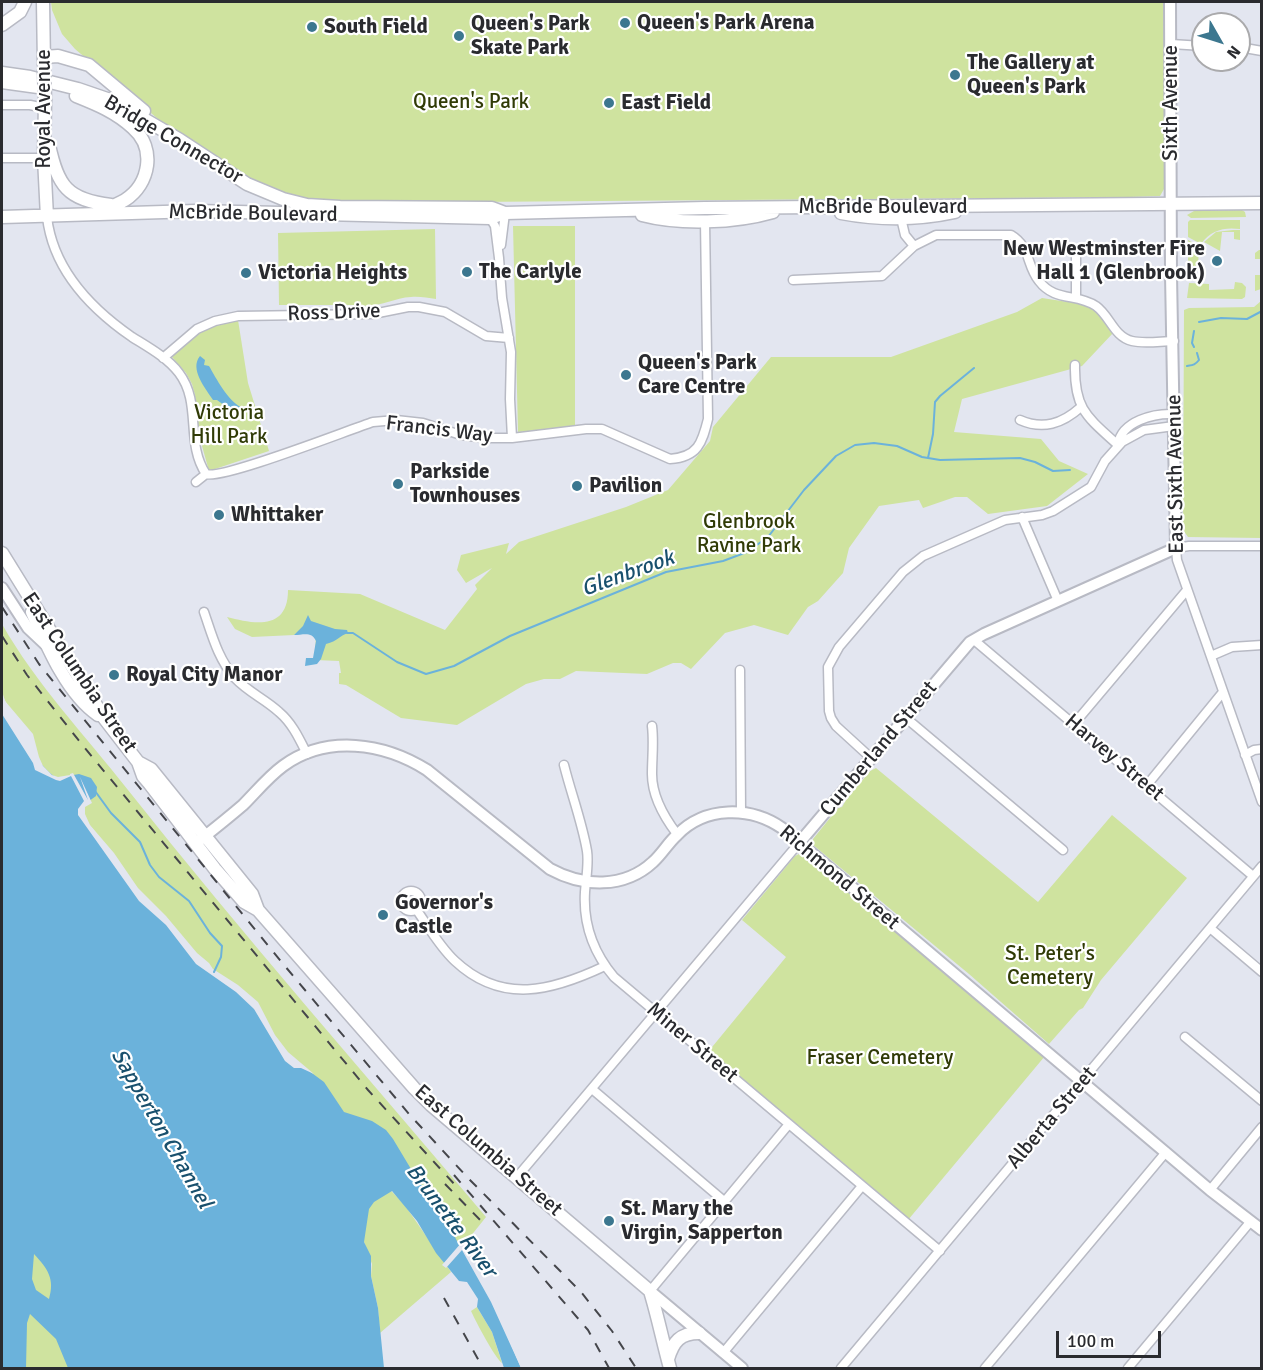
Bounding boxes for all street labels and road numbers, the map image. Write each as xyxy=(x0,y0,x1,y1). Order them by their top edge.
street label: Sixth Avenue xyxy=(1158,45,1184,161)
street label: Royal Avenue xyxy=(31,49,57,169)
street label: Bridge Connector xyxy=(99,90,247,190)
street label: McBride Boulevard xyxy=(798,194,968,220)
street label: McBride Boulevard xyxy=(168,200,338,228)
street label: Ross Drive xyxy=(287,299,381,327)
street label: East Sixth Avenue xyxy=(1162,394,1190,554)
street label: Francis Way xyxy=(384,411,494,449)
street label: East Columbia Street xyxy=(16,588,142,758)
street label: Cumberland Street xyxy=(815,676,943,822)
street label: Harvey Street xyxy=(1059,709,1169,807)
street label: Richmond Street xyxy=(774,820,904,936)
street label: Miner Street xyxy=(641,997,743,1089)
street label: Alberta Street xyxy=(1002,1062,1102,1174)
street label: East Columbia Street xyxy=(409,1080,567,1222)

